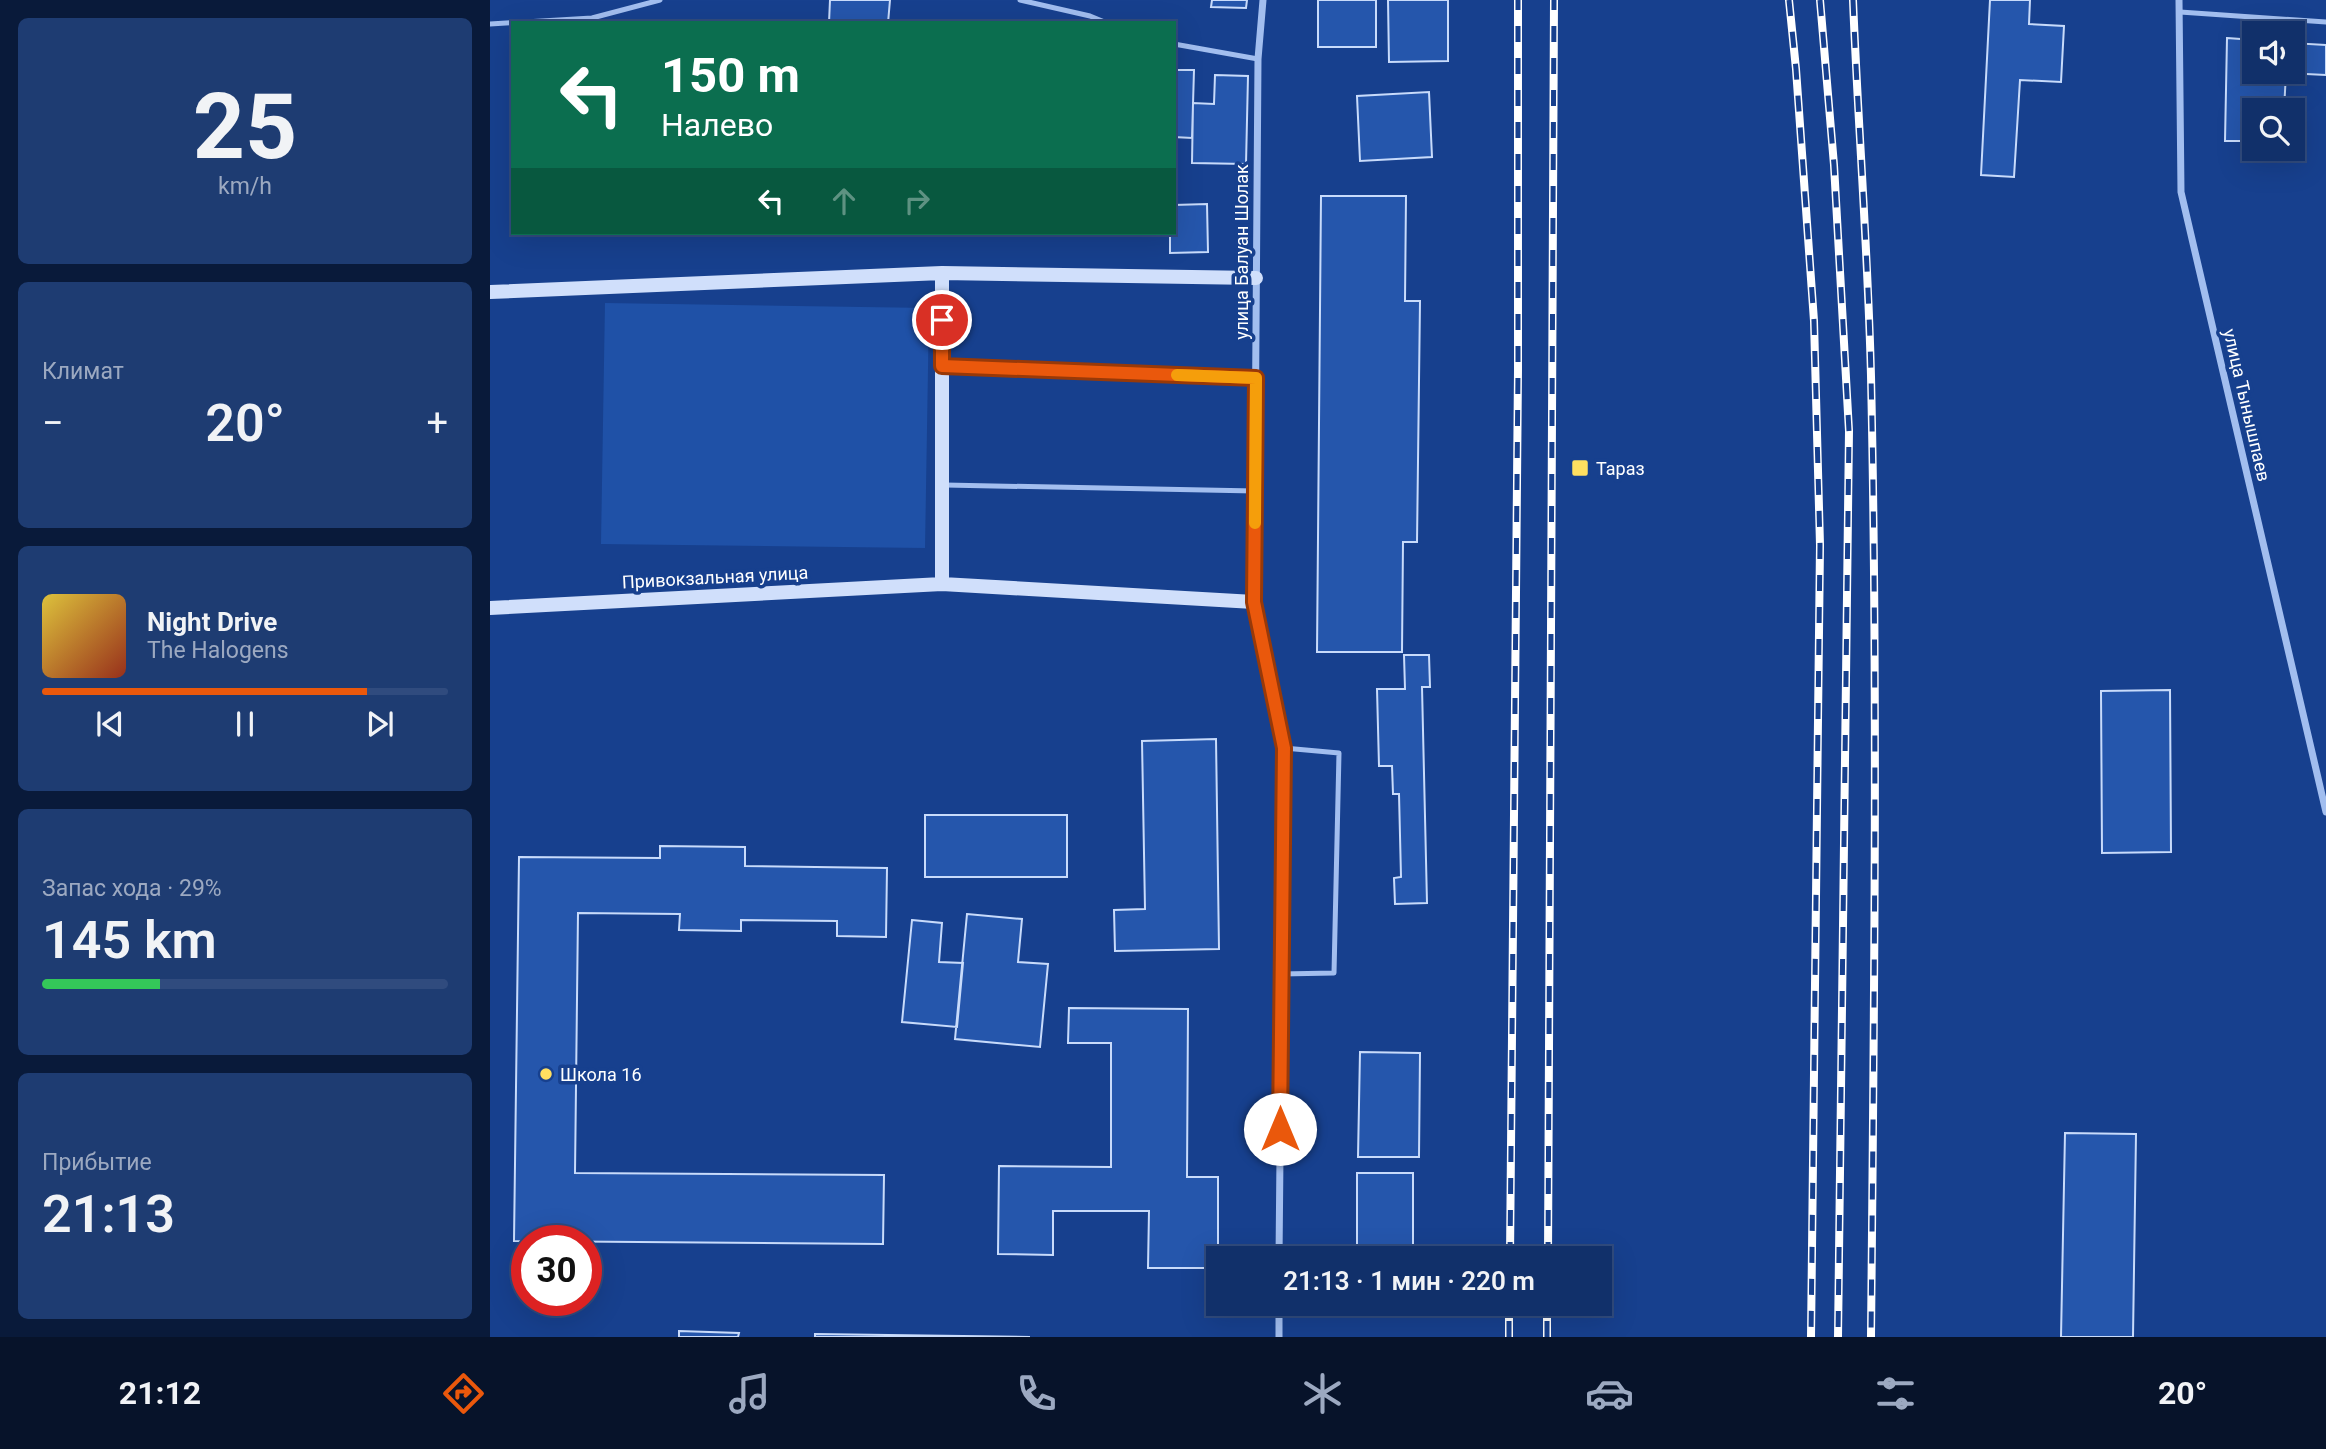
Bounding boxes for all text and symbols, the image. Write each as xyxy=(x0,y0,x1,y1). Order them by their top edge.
map controls xyxy=(2242,21,2305,161)
button: sound xyxy=(2242,21,2305,84)
text: 150 m xyxy=(661,47,800,104)
icon: left xyxy=(546,49,637,140)
text: 25 xyxy=(193,74,297,180)
button: search xyxy=(2242,98,2305,161)
text: Налево xyxy=(661,106,773,144)
street label: улица Балуан Шолак xyxy=(1231,164,1252,340)
text: km/h xyxy=(218,173,272,200)
icon: left xyxy=(752,182,790,220)
icon: ahead xyxy=(825,182,863,220)
icon: right xyxy=(898,182,936,220)
pin xyxy=(912,290,972,350)
icon: arrive xyxy=(923,301,961,339)
street label: улица Тынышпаев xyxy=(2219,327,2275,483)
text: Климат xyxy=(42,358,124,385)
text: 20° xyxy=(205,393,285,454)
text: − xyxy=(42,401,64,445)
text: + xyxy=(426,401,448,445)
marker: Тараз xyxy=(1570,458,1590,478)
place label: Тараз xyxy=(1596,458,1645,479)
street label: Привокзальная улица xyxy=(621,562,809,592)
text: Night Drive xyxy=(147,607,277,637)
text: The Halogens xyxy=(147,637,289,664)
icon: previous xyxy=(91,705,129,743)
icon: pause xyxy=(226,705,264,743)
icon: next xyxy=(361,705,399,743)
text: Запас хода · 29% xyxy=(42,875,222,902)
text: 145 km xyxy=(42,910,217,971)
place label: Школа 16 xyxy=(560,1064,642,1085)
marker: Школа 16 xyxy=(538,1066,554,1082)
position arrow xyxy=(1243,1092,1317,1166)
text: Прибытие xyxy=(42,1149,152,1176)
text: 21:13 xyxy=(42,1184,175,1245)
speed limit sign: 30 xyxy=(511,1225,602,1316)
text: 21:13 · 1 мин · 220 m xyxy=(1283,1266,1535,1296)
icon: directions xyxy=(439,1369,488,1418)
icon: music xyxy=(725,1369,774,1418)
icon: phone xyxy=(1012,1369,1061,1418)
icon: climate xyxy=(1298,1369,1347,1418)
icon: car xyxy=(1585,1369,1634,1418)
icon: filters xyxy=(1871,1369,1920,1418)
text: 21:12 xyxy=(119,1374,201,1412)
text: 20° xyxy=(2158,1374,2207,1412)

